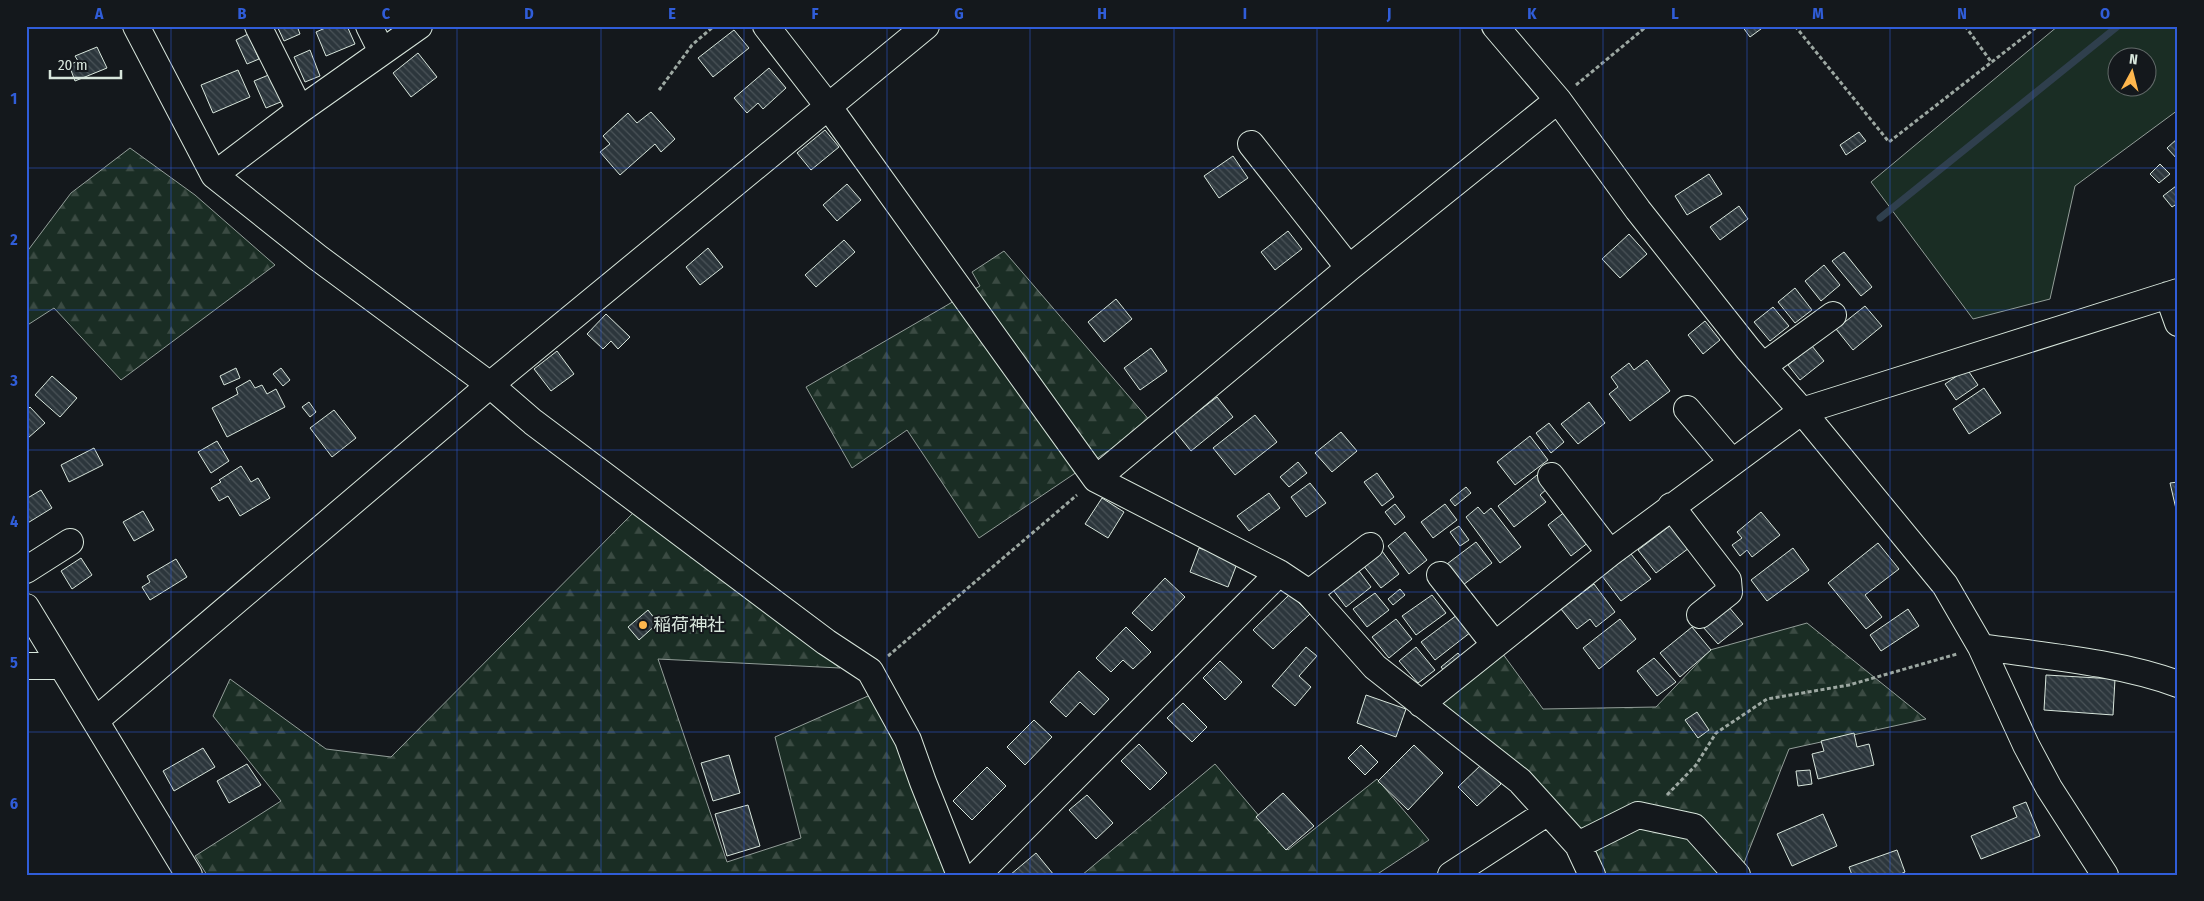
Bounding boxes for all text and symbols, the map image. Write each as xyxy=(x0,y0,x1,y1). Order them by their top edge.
text: A xyxy=(94,4,104,23)
text: B xyxy=(238,4,247,23)
text: C xyxy=(382,4,391,23)
text: D xyxy=(524,4,534,23)
text: E xyxy=(668,4,676,23)
text: F xyxy=(811,4,819,23)
text: G xyxy=(954,4,964,23)
text: H xyxy=(1097,4,1107,23)
text: I xyxy=(1243,4,1247,23)
text: J xyxy=(1386,4,1391,23)
text: K xyxy=(1527,4,1537,23)
text: L xyxy=(1671,4,1679,23)
text: M xyxy=(1812,4,1824,23)
text: N xyxy=(1957,4,1967,23)
text: O xyxy=(2100,4,2110,23)
scale bar xyxy=(50,48,121,80)
north arrow xyxy=(2106,48,2156,98)
text: N xyxy=(2128,51,2139,69)
text: 20 m xyxy=(58,56,88,74)
text: 1 xyxy=(11,89,17,108)
text: 2 xyxy=(9,230,18,249)
text: 3 xyxy=(9,371,18,390)
text: 4 xyxy=(10,512,18,531)
place label: 稲荷神社 xyxy=(653,614,725,636)
marker: 稲荷神社 xyxy=(637,619,649,631)
text: 5 xyxy=(10,653,18,672)
text: 6 xyxy=(10,794,18,813)

